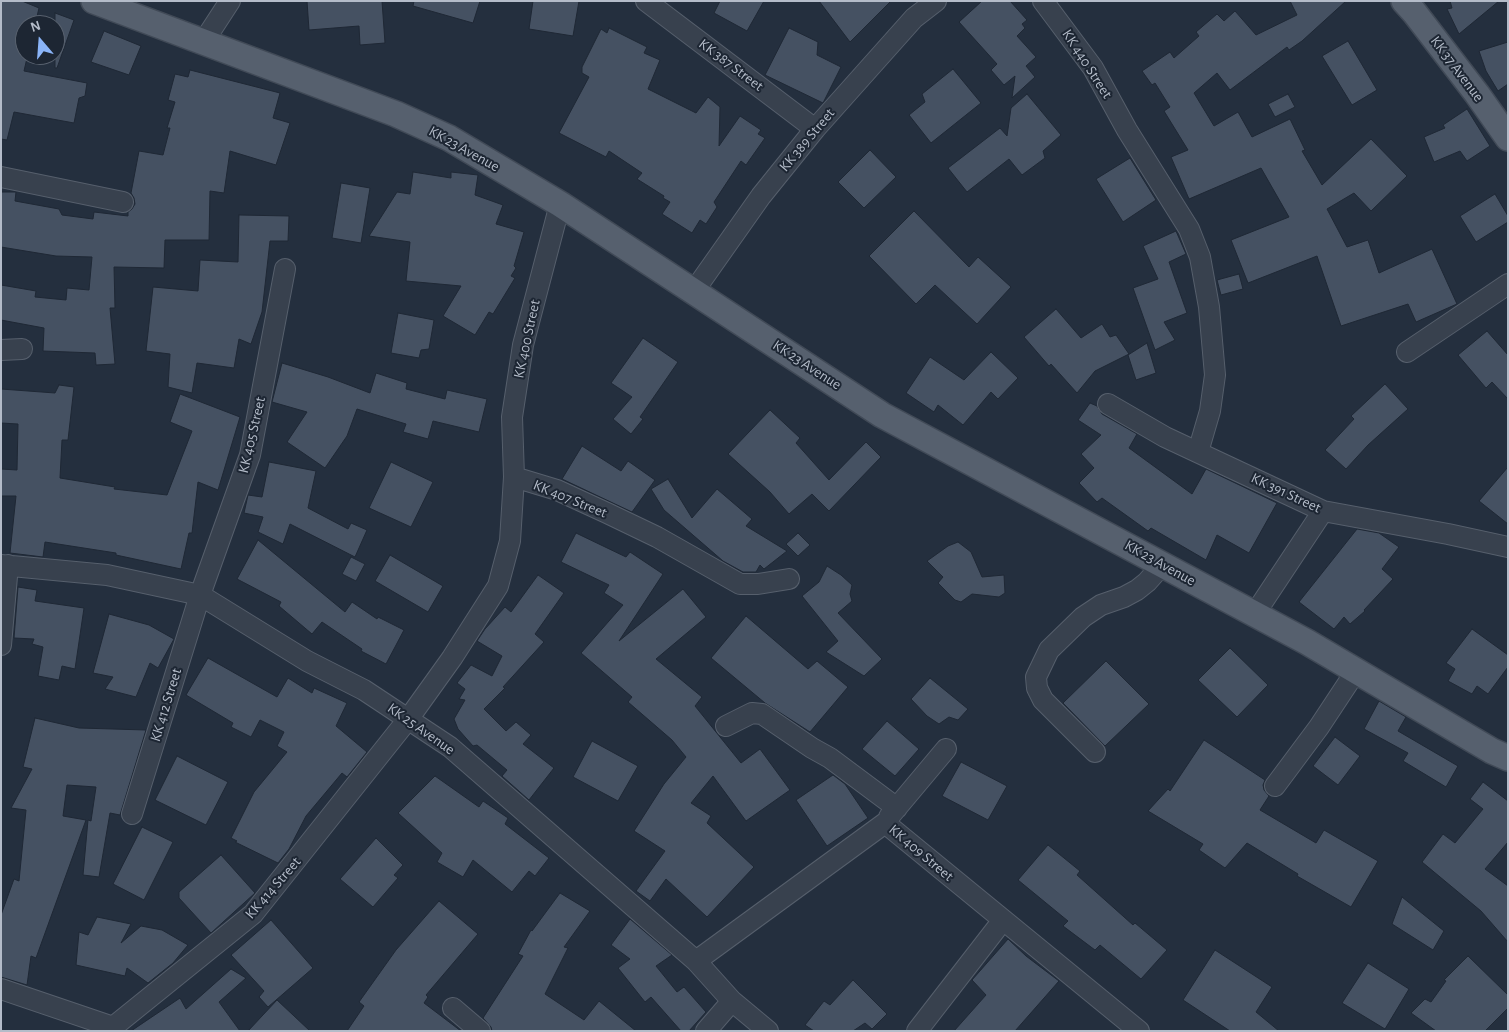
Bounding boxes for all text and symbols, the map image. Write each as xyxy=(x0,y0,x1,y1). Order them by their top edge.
north arrow xyxy=(15,15,65,65)
text: N xyxy=(29,19,42,35)
street label: KK 440 Street xyxy=(1058,26,1116,102)
street label: KK 37 Avenue xyxy=(1426,33,1488,105)
street label: KK 387 Street xyxy=(695,35,767,95)
street label: KK 389 Street xyxy=(775,105,839,175)
street label: KK 23 Avenue xyxy=(425,122,503,176)
street label: KK 400 Street xyxy=(510,298,544,380)
street label: KK 23 Avenue xyxy=(769,336,845,394)
street label: KK 405 Street xyxy=(234,395,270,475)
street label: KK 391 Street xyxy=(1248,469,1324,517)
street label: KK 407 Street xyxy=(530,476,610,522)
street label: KK 23 Avenue xyxy=(1121,536,1199,590)
street label: KK 412 Street xyxy=(146,666,186,744)
street label: KK 25 Avenue xyxy=(384,699,458,759)
street label: KK 409 Street xyxy=(885,821,957,885)
street label: KK 414 Street xyxy=(241,853,305,923)

